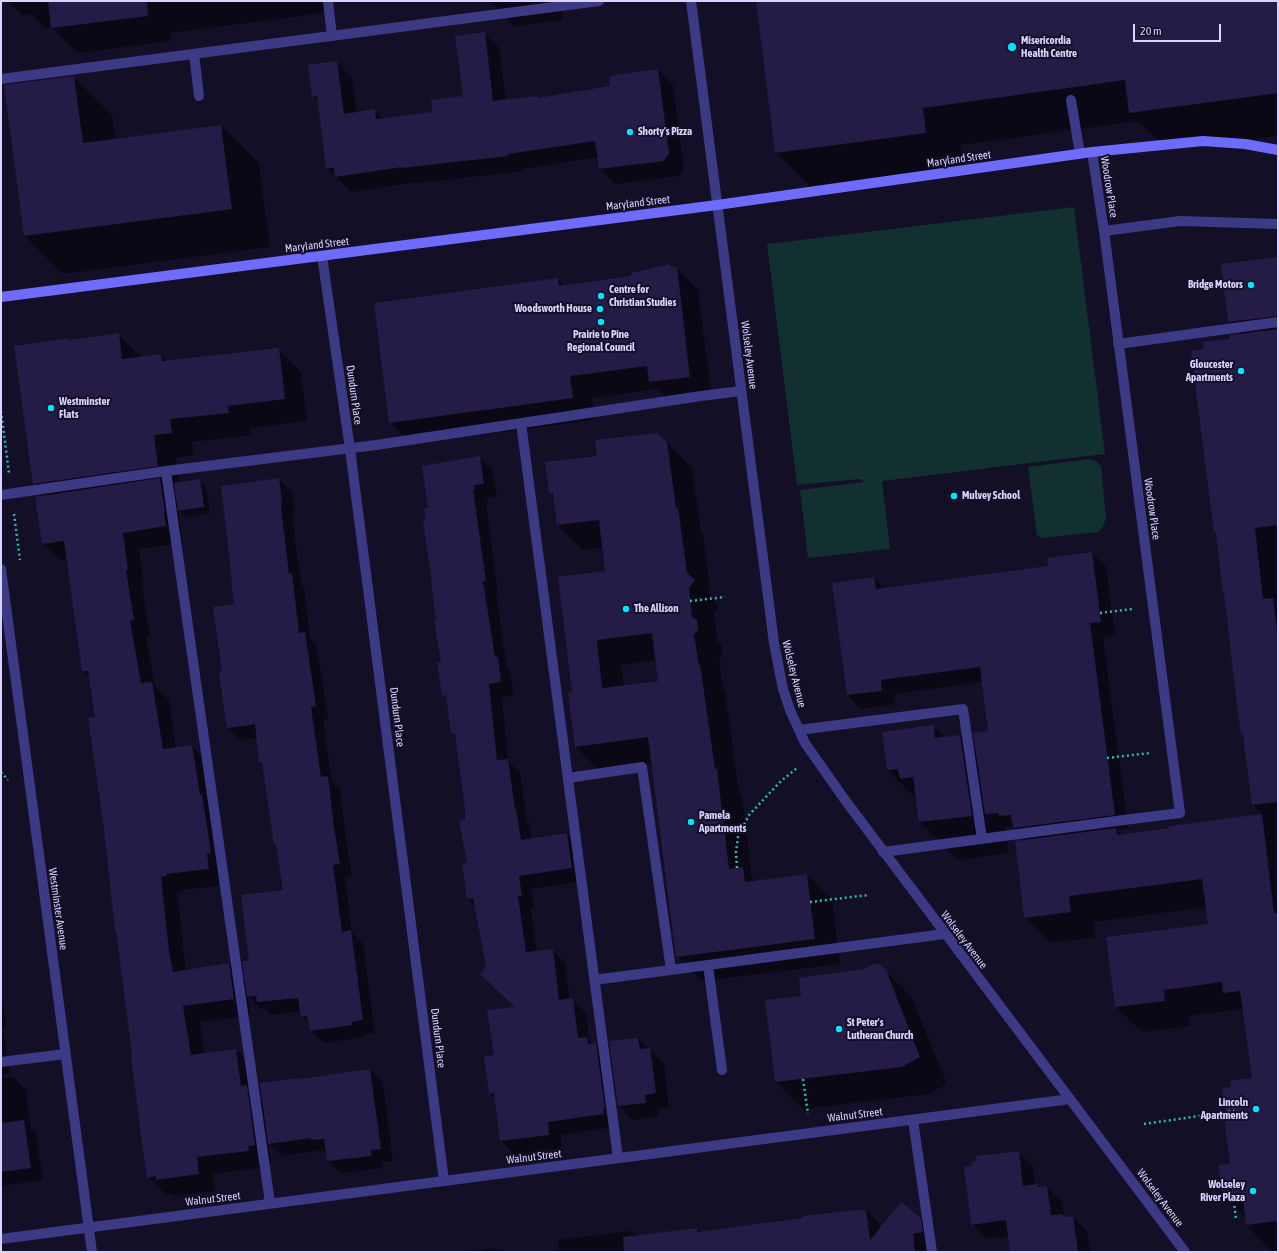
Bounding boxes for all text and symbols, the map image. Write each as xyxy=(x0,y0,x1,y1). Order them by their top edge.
scale bar xyxy=(1135,16,1223,42)
text: 20 m xyxy=(1140,24,1162,38)
place label: Misericordia Health Centre xyxy=(1021,34,1077,60)
marker: Misericordia Health Centre xyxy=(1006,41,1018,53)
place label: Shorty's Pizza xyxy=(638,125,692,139)
marker: Shorty's Pizza xyxy=(625,127,635,137)
street label: Maryland Street xyxy=(926,148,992,170)
street label: Woodrow Place xyxy=(1098,155,1120,219)
street label: Maryland Street xyxy=(605,193,671,213)
street label: Maryland Street xyxy=(284,235,350,255)
place label: Bridge Motors xyxy=(1188,278,1243,292)
marker: Bridge Motors xyxy=(1246,280,1256,290)
place label: Centre for Christian Studies xyxy=(609,283,676,309)
marker: Centre for Christian Studies xyxy=(596,291,606,301)
place label: Woodsworth House xyxy=(514,302,592,316)
marker: Woodsworth House xyxy=(595,304,605,314)
marker: Prairie to Pine Regional Council xyxy=(596,317,606,327)
street label: Wolseley Avenue xyxy=(738,320,760,390)
place label: Prairie to Pine Regional Council xyxy=(567,328,635,354)
place label: Gloucester Apartments xyxy=(1186,358,1233,384)
street label: Dundurn Place xyxy=(343,364,365,426)
marker: Gloucester Apartments xyxy=(1236,366,1246,376)
place label: Westminster Flats xyxy=(59,395,110,421)
marker: Westminster Flats xyxy=(46,403,56,413)
street label: Woodrow Place xyxy=(1141,477,1163,541)
place label: Mulvey School xyxy=(962,489,1020,503)
marker: Mulvey School xyxy=(949,491,959,501)
place label: The Allison xyxy=(634,602,679,616)
marker: The Allison xyxy=(621,604,631,614)
street label: Wolseley Avenue xyxy=(779,639,809,709)
street label: Dundurn Place xyxy=(387,686,407,748)
place label: Pamela Apartments xyxy=(699,809,746,835)
marker: Pamela Apartments xyxy=(686,817,696,827)
street label: Westminster Avenue xyxy=(46,867,70,951)
street label: Wolseley Avenue xyxy=(938,909,990,971)
street label: Dundurn Place xyxy=(428,1007,448,1069)
place label: St Peter's Lutheran Church xyxy=(847,1016,913,1042)
marker: St Peter's Lutheran Church xyxy=(834,1024,844,1034)
place label: Lincoln Apartments xyxy=(1201,1096,1248,1122)
marker: Lincoln Apartments xyxy=(1251,1104,1261,1114)
street label: Walnut Street xyxy=(827,1105,883,1125)
street label: Walnut Street xyxy=(506,1147,562,1167)
street label: Wolseley Avenue xyxy=(1134,1167,1186,1229)
place label: Wolseley River Plaza xyxy=(1200,1178,1245,1204)
marker: Wolseley River Plaza xyxy=(1248,1186,1258,1196)
street label: Walnut Street xyxy=(185,1189,241,1209)

